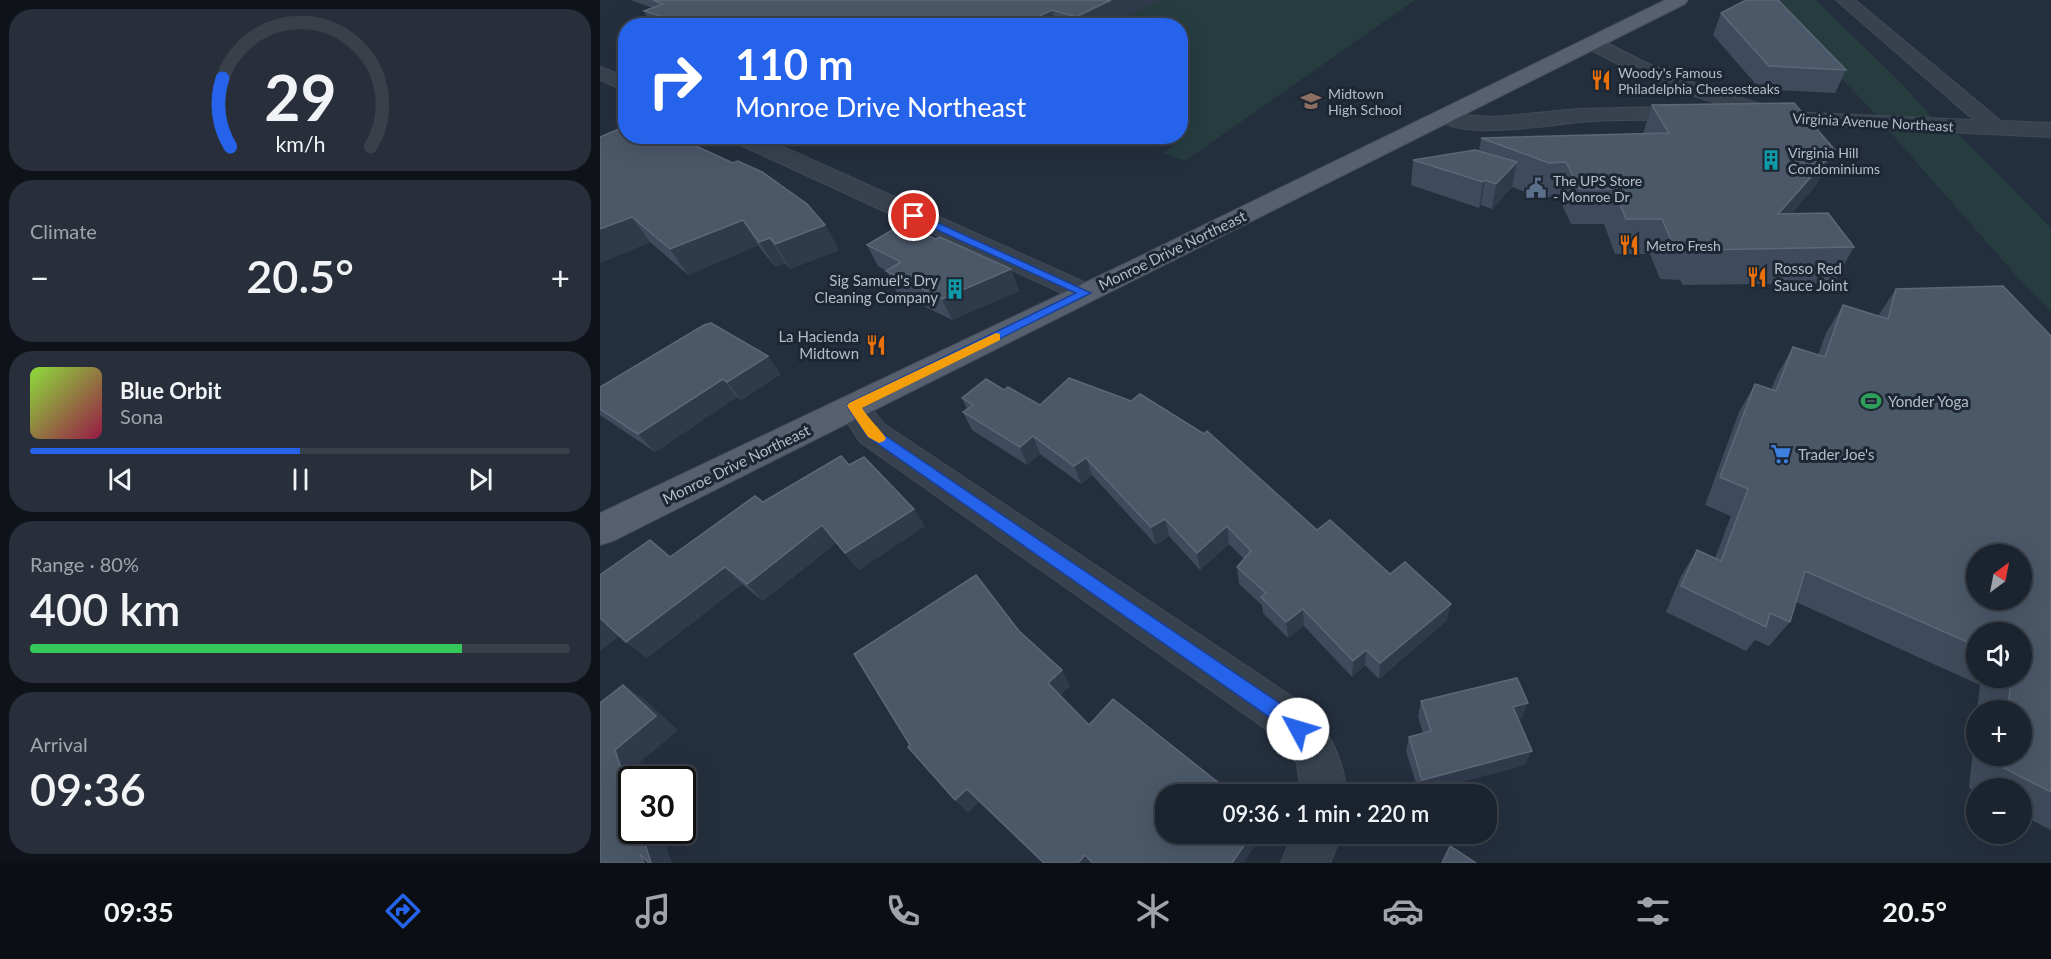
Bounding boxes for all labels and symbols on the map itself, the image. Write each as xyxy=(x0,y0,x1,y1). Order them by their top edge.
place label: Woody's Famous Philadelphia Cheesesteaks xyxy=(1618,64,1780,97)
restaurant icon: Woody's Famous Philadelphia Cheesesteaks xyxy=(1589,68,1613,92)
place label: Midtown High School xyxy=(1328,85,1402,118)
school or university icon: Midtown High School xyxy=(1299,89,1323,113)
street label: Virginia Avenue Northeast xyxy=(1792,109,1954,135)
place label: Virginia Hill Condominiums xyxy=(1788,144,1880,177)
building icon: Virginia Hill Condominiums xyxy=(1759,148,1783,172)
place label: The UPS Store - Monroe Dr xyxy=(1553,172,1642,205)
public building icon: The UPS Store - Monroe Dr xyxy=(1524,176,1548,200)
pin xyxy=(888,190,939,241)
street label: Monroe Drive Northeast xyxy=(1095,206,1249,294)
restaurant icon: Metro Fresh xyxy=(1617,233,1641,257)
place label: Metro Fresh xyxy=(1646,237,1721,254)
place label: Rosso Red Sauce Joint xyxy=(1774,259,1849,294)
restaurant icon: Rosso Red Sauce Joint xyxy=(1745,265,1769,289)
place label: Sig Samuel's Dry Cleaning Company xyxy=(815,271,938,306)
building icon: Sig Samuel's Dry Cleaning Company xyxy=(943,277,967,301)
place label: La Hacienda Midtown xyxy=(778,327,859,362)
restaurant icon: La Hacienda Midtown xyxy=(864,333,888,357)
sports icon: Yonder Yoga xyxy=(1859,389,1883,413)
place label: Yonder Yoga xyxy=(1888,392,1969,410)
street label: Monroe Drive Northeast xyxy=(659,420,813,508)
supermarket icon: Trader Joe's xyxy=(1769,442,1793,466)
place label: Trader Joe's xyxy=(1798,445,1875,463)
north arrow xyxy=(1966,544,2032,610)
position arrow xyxy=(1266,697,1330,761)
speed limit sign: 30 xyxy=(618,766,696,844)

